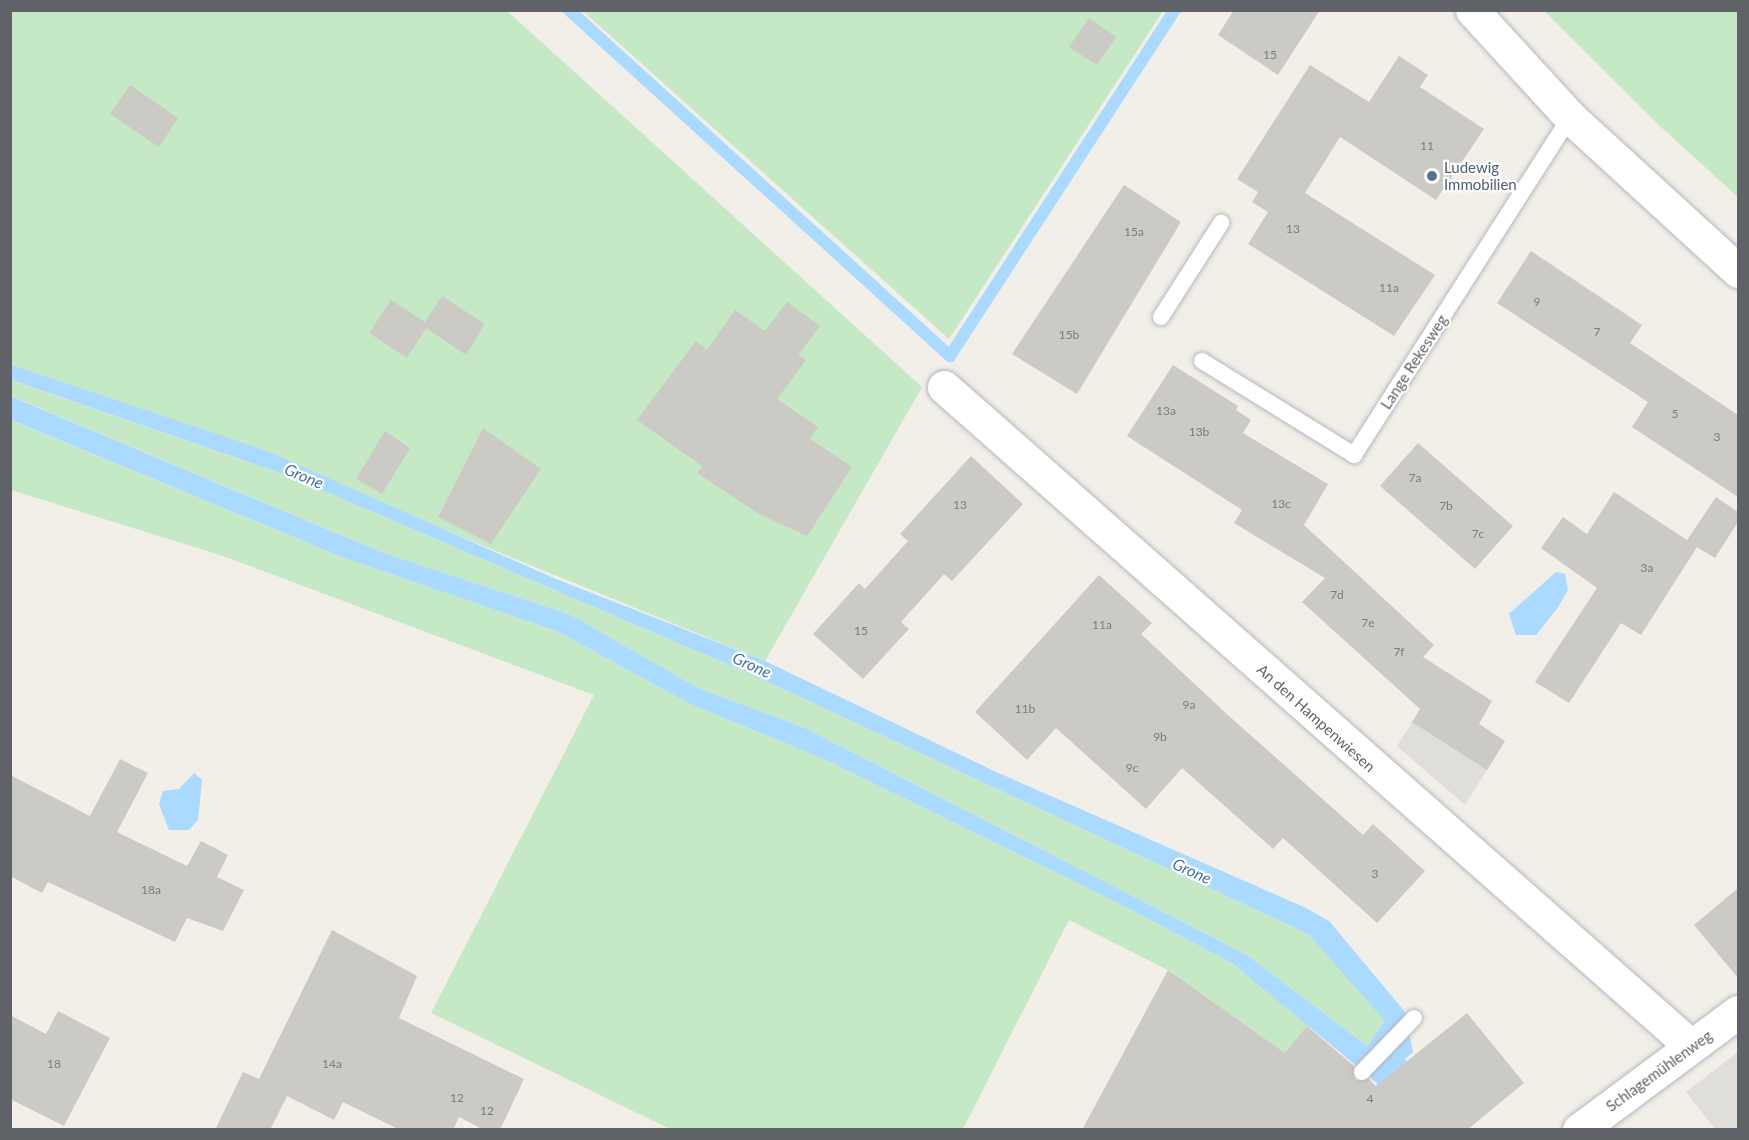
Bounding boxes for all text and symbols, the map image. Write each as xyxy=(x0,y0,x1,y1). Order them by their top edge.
house number: 15 xyxy=(1263,48,1277,62)
house number: 11 xyxy=(1420,139,1434,153)
place label: Ludewig Immobilien xyxy=(1444,158,1517,193)
marker: Ludewig Immobilien xyxy=(1425,169,1439,183)
house number: 13 xyxy=(1286,222,1300,236)
house number: 15a xyxy=(1124,225,1144,239)
house number: 11a xyxy=(1379,281,1399,295)
house number: 9 xyxy=(1534,295,1540,309)
street label: Lange Rekesweg xyxy=(1377,311,1451,413)
house number: 7 xyxy=(1594,325,1600,339)
house number: 15b xyxy=(1059,328,1079,342)
house number: 13a xyxy=(1156,404,1176,418)
house number: 5 xyxy=(1672,407,1678,421)
house number: 13b xyxy=(1189,425,1209,439)
house number: 3 xyxy=(1714,430,1720,444)
water label: Grone xyxy=(282,459,326,493)
house number: 7a xyxy=(1409,471,1421,485)
house number: 13c xyxy=(1271,497,1291,511)
house number: 13 xyxy=(953,498,967,512)
house number: 7b xyxy=(1439,499,1453,513)
house number: 7c xyxy=(1472,527,1484,541)
house number: 3a xyxy=(1641,561,1653,575)
house number: 7d xyxy=(1330,588,1344,602)
house number: 7e xyxy=(1361,616,1375,630)
house number: 11a xyxy=(1092,618,1112,632)
house number: 15 xyxy=(854,624,868,638)
house number: 7f xyxy=(1393,645,1405,659)
water label: Grone xyxy=(730,648,774,682)
street label: An den Hampenwiesen xyxy=(1253,660,1379,776)
house number: 9a xyxy=(1183,698,1195,712)
house number: 11b xyxy=(1015,702,1035,716)
house number: 9b xyxy=(1153,730,1167,744)
house number: 9c xyxy=(1126,761,1138,775)
water label: Grone xyxy=(1170,854,1214,888)
house number: 3 xyxy=(1372,867,1378,881)
house number: 18a xyxy=(141,883,161,897)
street label: Schlagemühlenweg xyxy=(1603,1027,1715,1115)
house number: 18 xyxy=(47,1057,61,1071)
house number: 14a xyxy=(322,1057,342,1071)
house number: 12 xyxy=(450,1091,464,1105)
house number: 4 xyxy=(1367,1092,1373,1106)
house number: 12 xyxy=(480,1104,494,1118)

